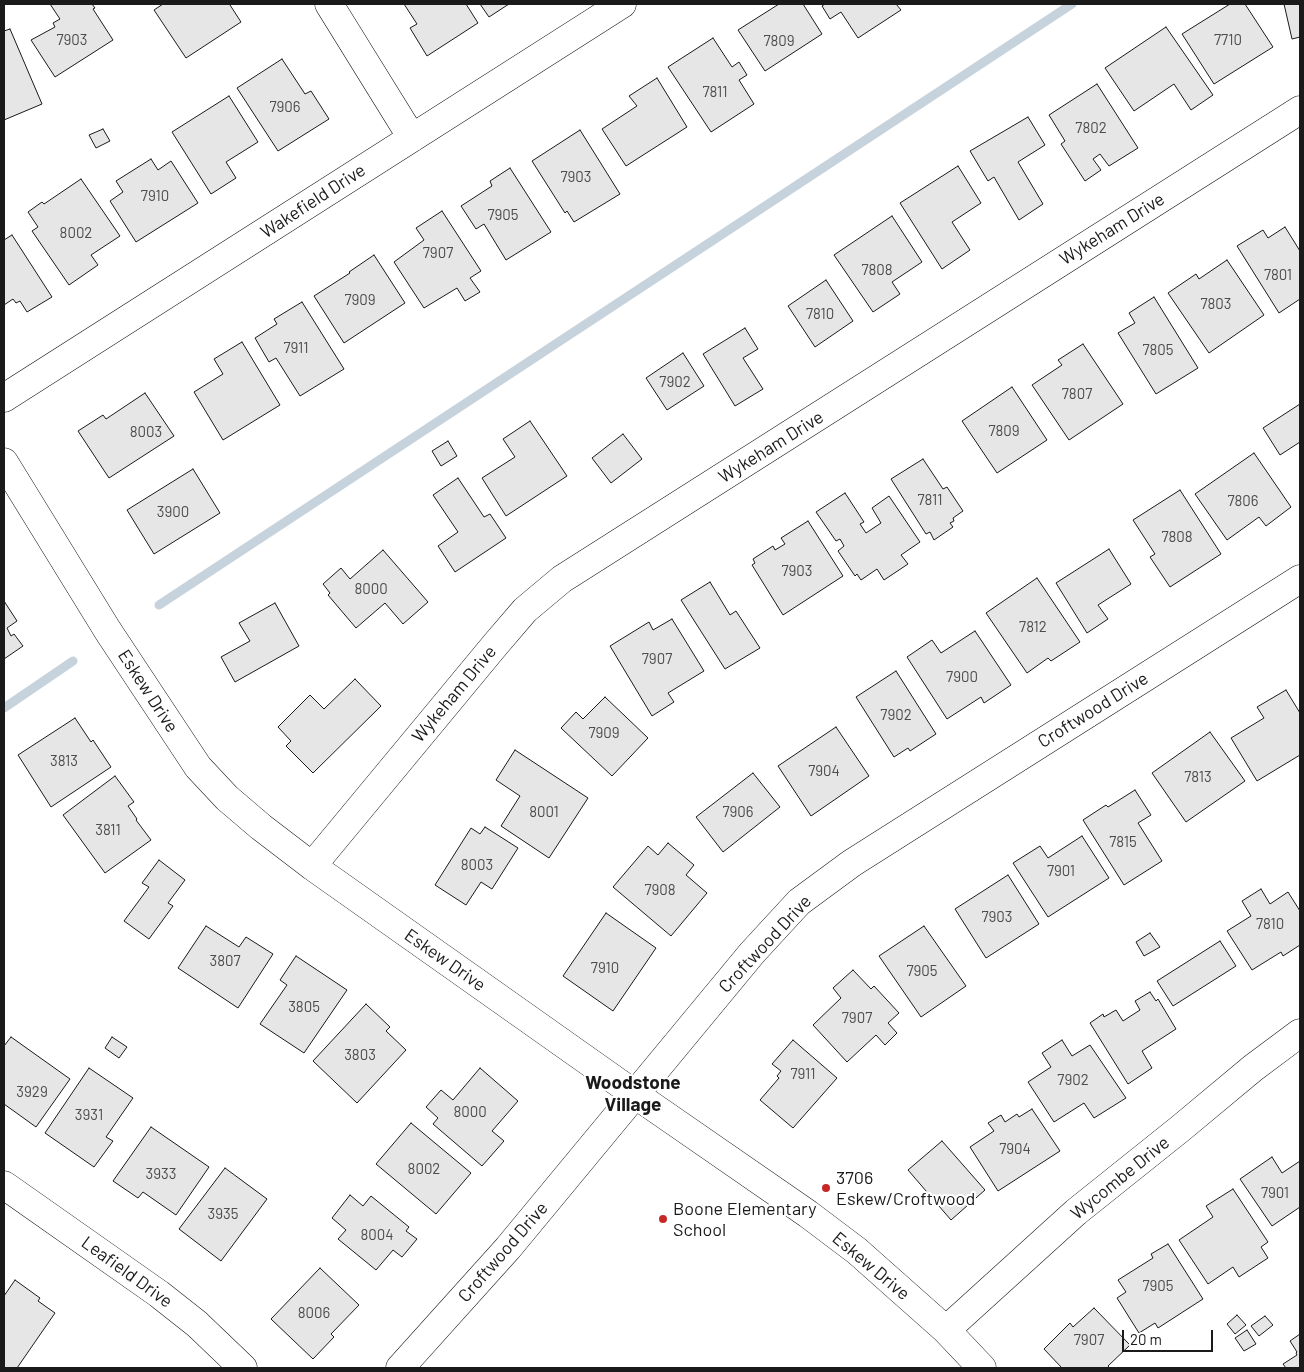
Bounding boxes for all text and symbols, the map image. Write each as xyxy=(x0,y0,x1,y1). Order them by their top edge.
house number: 7903 xyxy=(56,31,88,49)
house number: 7710 xyxy=(1214,31,1242,49)
house number: 7809 xyxy=(763,32,795,50)
house number: 7811 xyxy=(702,83,728,101)
house number: 7906 xyxy=(269,98,301,116)
house number: 7802 xyxy=(1075,119,1107,137)
street label: Wakefield Drive xyxy=(257,159,369,243)
house number: 7903 xyxy=(560,168,592,186)
house number: 7910 xyxy=(141,187,169,205)
street label: Wykeham Drive xyxy=(1056,188,1168,270)
house number: 7905 xyxy=(487,206,519,224)
house number: 8002 xyxy=(60,224,92,242)
house number: 7907 xyxy=(423,244,453,262)
house number: 7808 xyxy=(861,261,893,279)
house number: 7801 xyxy=(1264,266,1292,284)
house number: 7909 xyxy=(344,291,376,309)
house number: 7803 xyxy=(1200,295,1232,313)
house number: 7810 xyxy=(806,305,834,323)
house number: 7911 xyxy=(283,339,309,357)
house number: 7805 xyxy=(1142,341,1174,359)
house number: 7902 xyxy=(659,373,691,391)
house number: 7807 xyxy=(1062,385,1092,403)
street label: Wykeham Drive xyxy=(715,406,827,488)
house number: 7809 xyxy=(988,422,1020,440)
house number: 8003 xyxy=(130,423,162,441)
house number: 7811 xyxy=(917,491,943,509)
house number: 7806 xyxy=(1227,492,1259,510)
house number: 3900 xyxy=(157,503,189,521)
house number: 7808 xyxy=(1161,528,1193,546)
house number: 7903 xyxy=(781,562,813,580)
house number: 8000 xyxy=(354,580,388,598)
house number: 7812 xyxy=(1019,618,1047,636)
street label: Wykeham Drive xyxy=(407,641,501,747)
street label: Eskew Drive xyxy=(113,646,183,736)
house number: 7907 xyxy=(642,650,672,668)
street label: Croftwood Drive xyxy=(1034,667,1152,753)
house number: 7900 xyxy=(946,668,978,686)
house number: 7902 xyxy=(880,706,912,724)
house number: 7909 xyxy=(588,724,620,742)
house number: 3813 xyxy=(50,752,78,770)
house number: 7904 xyxy=(808,762,840,780)
house number: 7813 xyxy=(1184,768,1212,786)
house number: 8001 xyxy=(529,803,559,821)
house number: 7906 xyxy=(722,803,754,821)
house number: 3811 xyxy=(95,821,121,839)
house number: 7815 xyxy=(1109,833,1137,851)
house number: 8003 xyxy=(461,856,493,874)
house number: 7901 xyxy=(1047,862,1075,880)
house number: 7908 xyxy=(644,881,676,899)
street label: Croftwood Drive xyxy=(714,891,816,997)
house number: 7903 xyxy=(981,908,1013,926)
house number: 7810 xyxy=(1256,915,1284,933)
street label: Eskew Drive xyxy=(400,924,490,996)
house number: 3807 xyxy=(209,952,241,970)
house number: 7910 xyxy=(591,959,619,977)
house number: 7905 xyxy=(906,962,938,980)
house number: 3805 xyxy=(288,998,320,1016)
house number: 7907 xyxy=(842,1009,872,1027)
house number: 3803 xyxy=(344,1046,376,1064)
house number: 7911 xyxy=(790,1065,816,1083)
house number: 7902 xyxy=(1057,1071,1089,1089)
district label: Woodstone Village xyxy=(585,1072,681,1116)
house number: 3929 xyxy=(16,1083,48,1101)
house number: 8000 xyxy=(453,1103,487,1121)
house number: 3931 xyxy=(75,1106,103,1124)
street label: Wycombe Drive xyxy=(1066,1132,1174,1224)
house number: 7904 xyxy=(999,1140,1031,1158)
house number: 8002 xyxy=(408,1160,440,1178)
house number: 3933 xyxy=(146,1165,176,1183)
place label: 3706 Eskew/Croftwood xyxy=(836,1167,975,1210)
marker: 3706 Eskew/Croftwood xyxy=(820,1182,832,1194)
house number: 7901 xyxy=(1261,1184,1289,1202)
street label: Croftwood Drive xyxy=(454,1197,552,1307)
place label: Boone Elementary School xyxy=(673,1198,816,1240)
house number: 3935 xyxy=(208,1205,238,1223)
marker: Boone Elementary School xyxy=(657,1213,669,1225)
house number: 8004 xyxy=(360,1226,394,1244)
street label: Eskew Drive xyxy=(828,1227,914,1305)
street label: Leafield Drive xyxy=(77,1232,177,1312)
house number: 7905 xyxy=(1142,1277,1174,1295)
house number: 8006 xyxy=(298,1304,330,1322)
scale bar xyxy=(1124,1320,1215,1352)
text: 20 m xyxy=(1130,1330,1162,1348)
house number: 7907 xyxy=(1074,1331,1104,1349)

